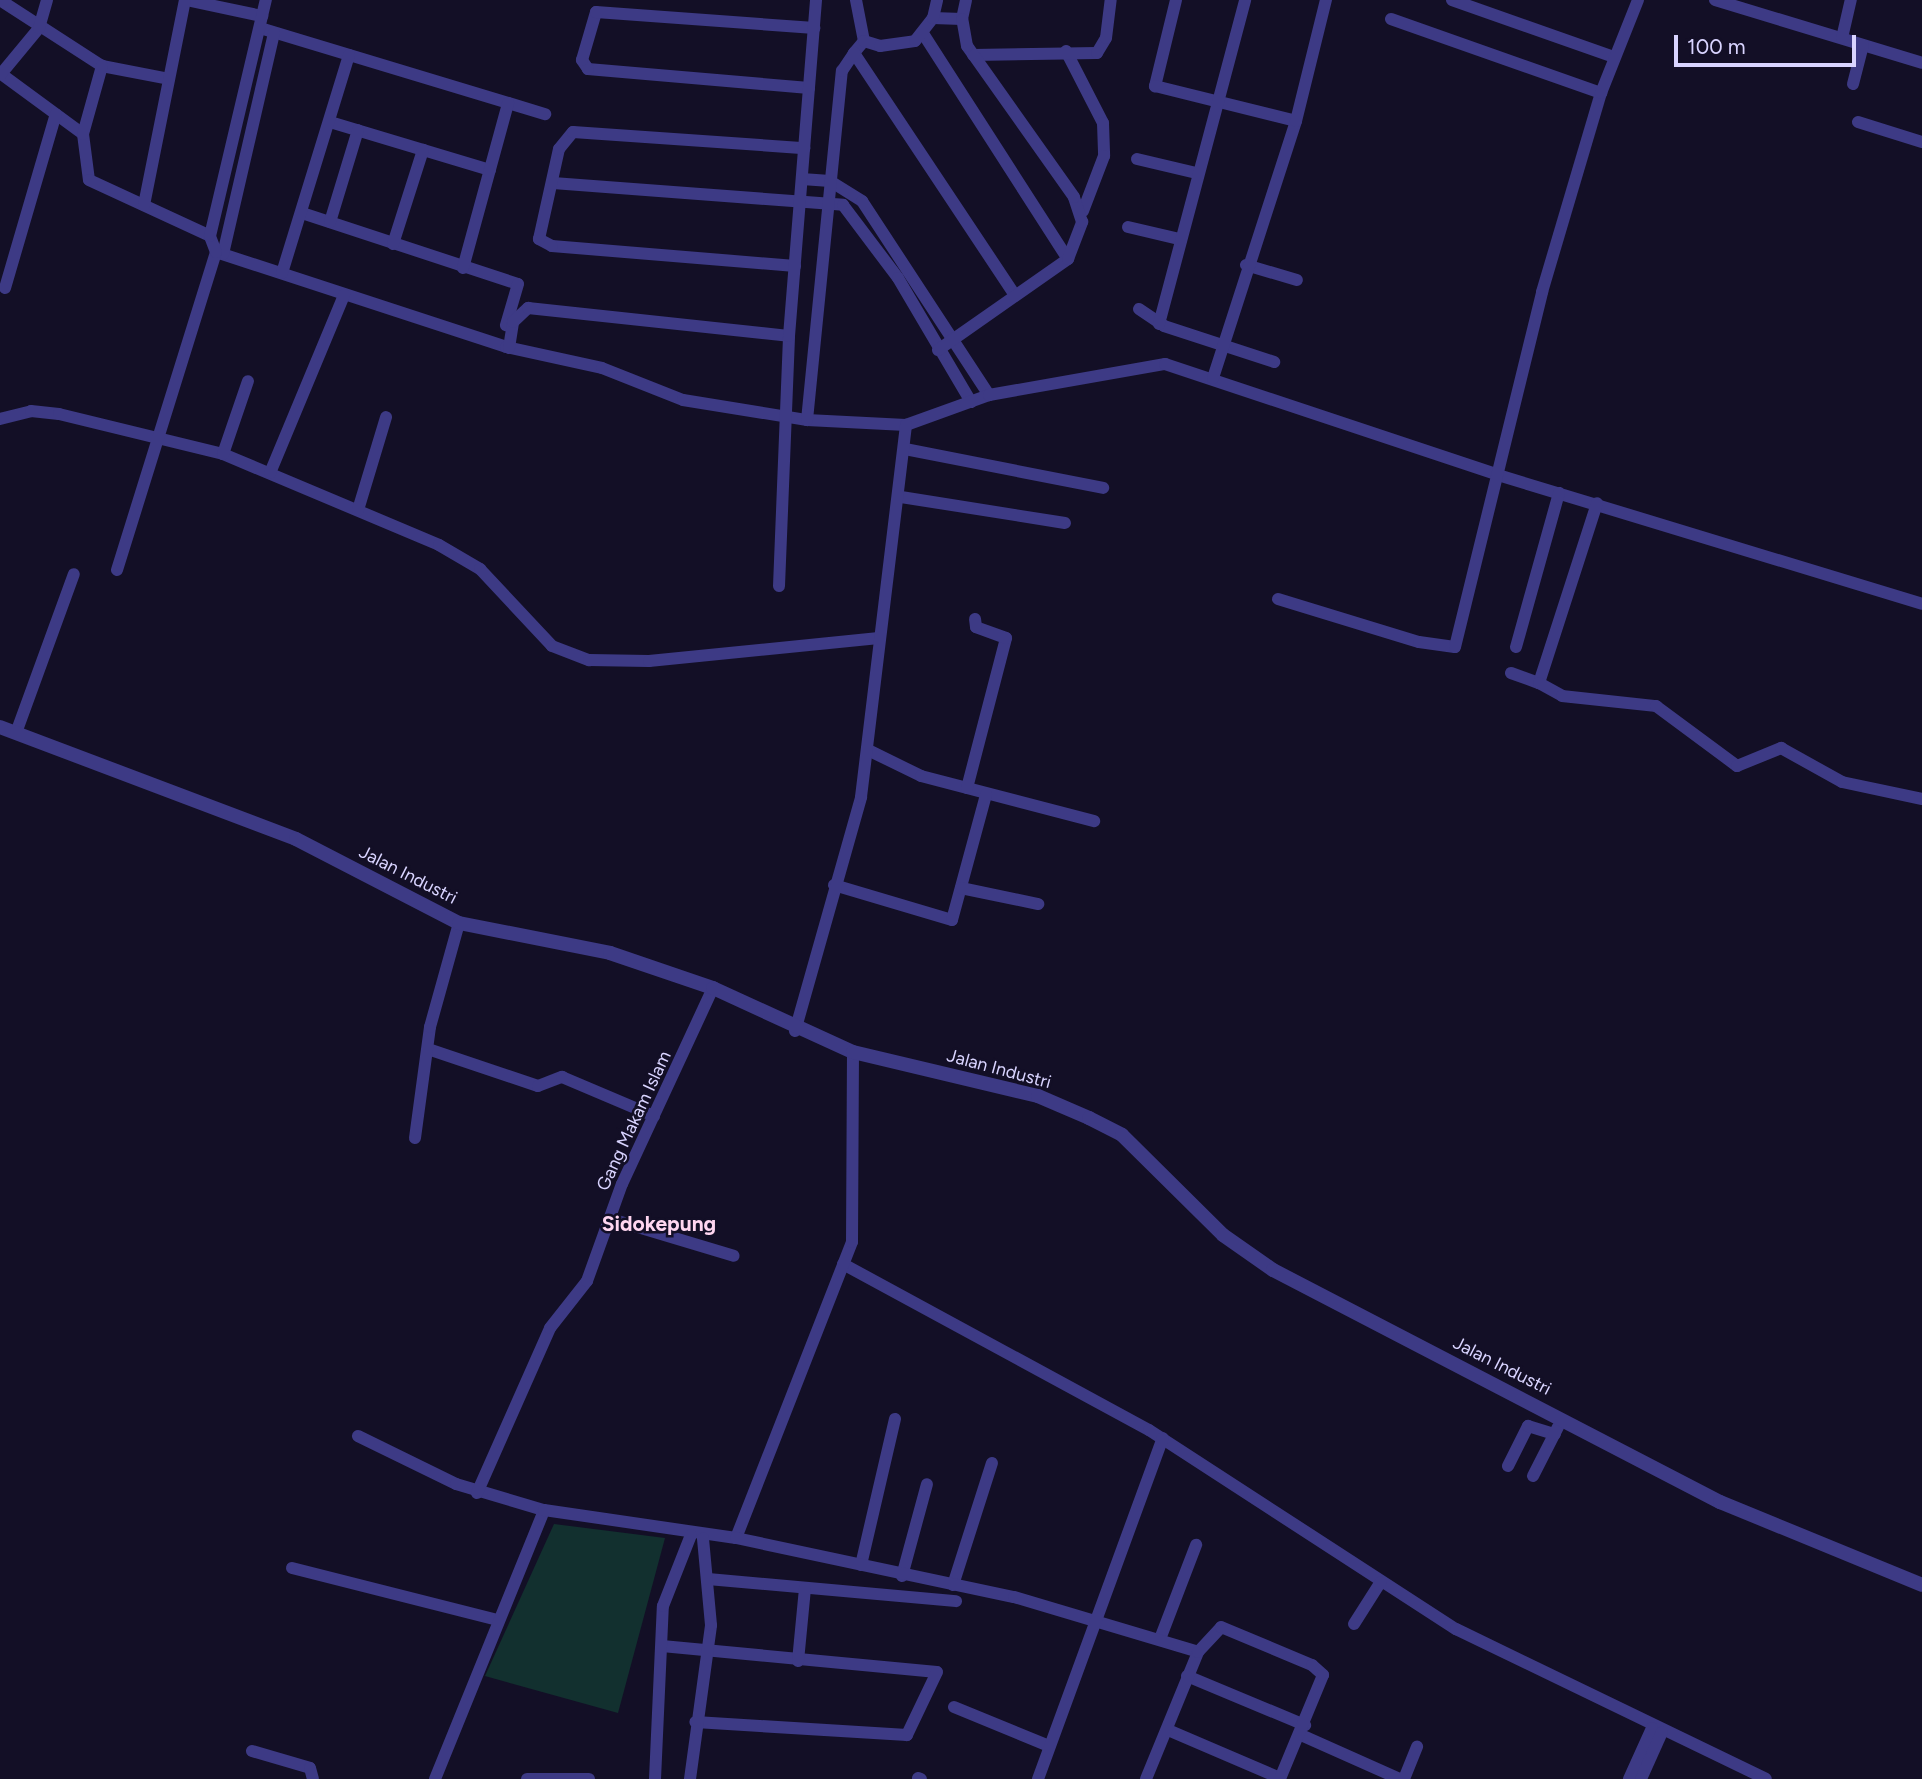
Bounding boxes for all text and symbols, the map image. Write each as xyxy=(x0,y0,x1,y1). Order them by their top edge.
scale bar xyxy=(1677,21,1859,65)
text: 100 m xyxy=(1687,34,1746,59)
street label: Jalan Industri xyxy=(355,841,461,909)
street label: Jalan Industri xyxy=(945,1045,1053,1093)
street label: Gang Makam Islam xyxy=(592,1048,676,1194)
district label: Sidokepung xyxy=(602,1211,716,1237)
street label: Jalan Industri xyxy=(1449,1332,1555,1400)

